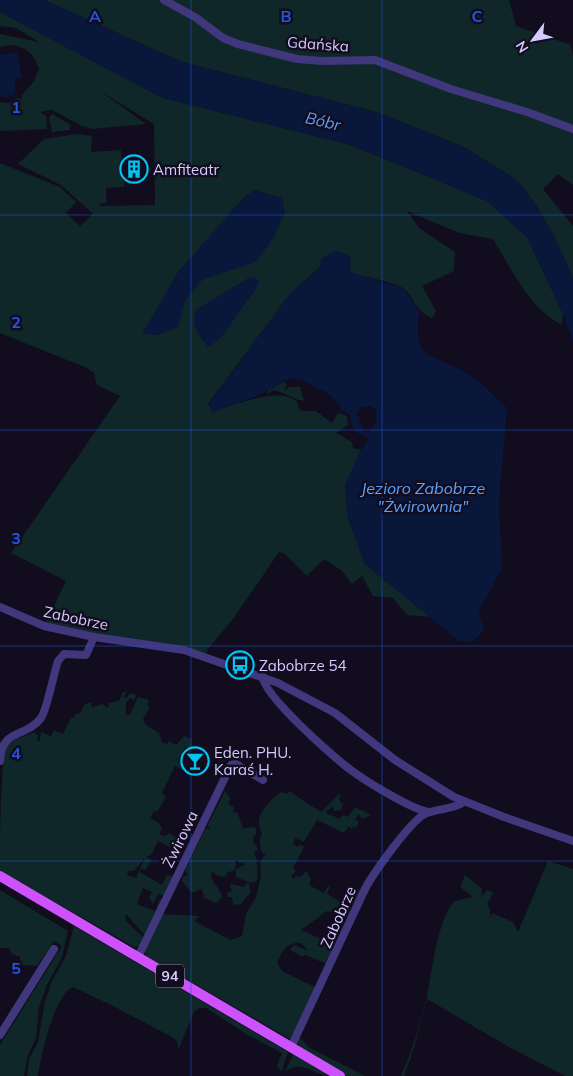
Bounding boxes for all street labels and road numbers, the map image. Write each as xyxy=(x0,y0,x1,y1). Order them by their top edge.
street label: Gdańska xyxy=(286,32,350,56)
street label: Zabobrze xyxy=(42,602,110,634)
street label: Żwirowa xyxy=(158,807,202,871)
street label: Zabobrze xyxy=(316,883,360,951)
road number: 94 xyxy=(156,964,184,988)

